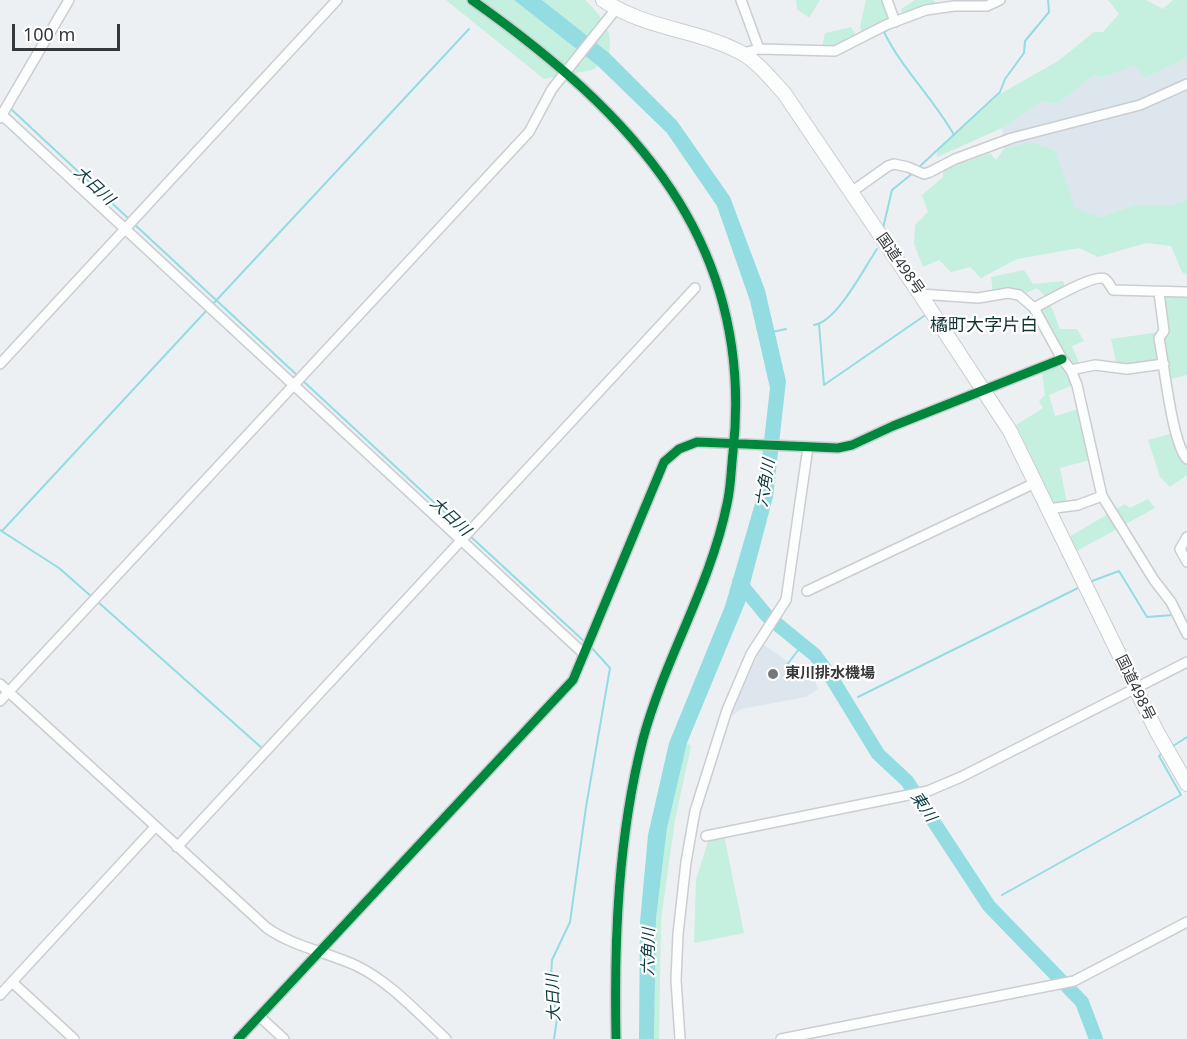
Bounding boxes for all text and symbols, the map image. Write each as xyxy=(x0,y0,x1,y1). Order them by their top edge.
scale bar xyxy=(15,12,123,50)
text: 100 m xyxy=(23,22,75,46)
water label: 大日川 xyxy=(70,163,118,209)
street label: 国道498号 xyxy=(872,230,928,298)
district label: 橘町大字片白 xyxy=(930,315,1038,337)
water label: 六角川 xyxy=(753,458,779,508)
water label: 大日川 xyxy=(426,494,474,540)
street label: 国道498号 xyxy=(1111,652,1159,724)
place label: 東川排水機場 xyxy=(785,665,875,683)
marker: 東川排水機場 xyxy=(766,667,780,681)
water label: 東川 xyxy=(906,788,940,826)
water label: 六角川 xyxy=(639,928,659,976)
water label: 大日川 xyxy=(543,974,565,1022)

